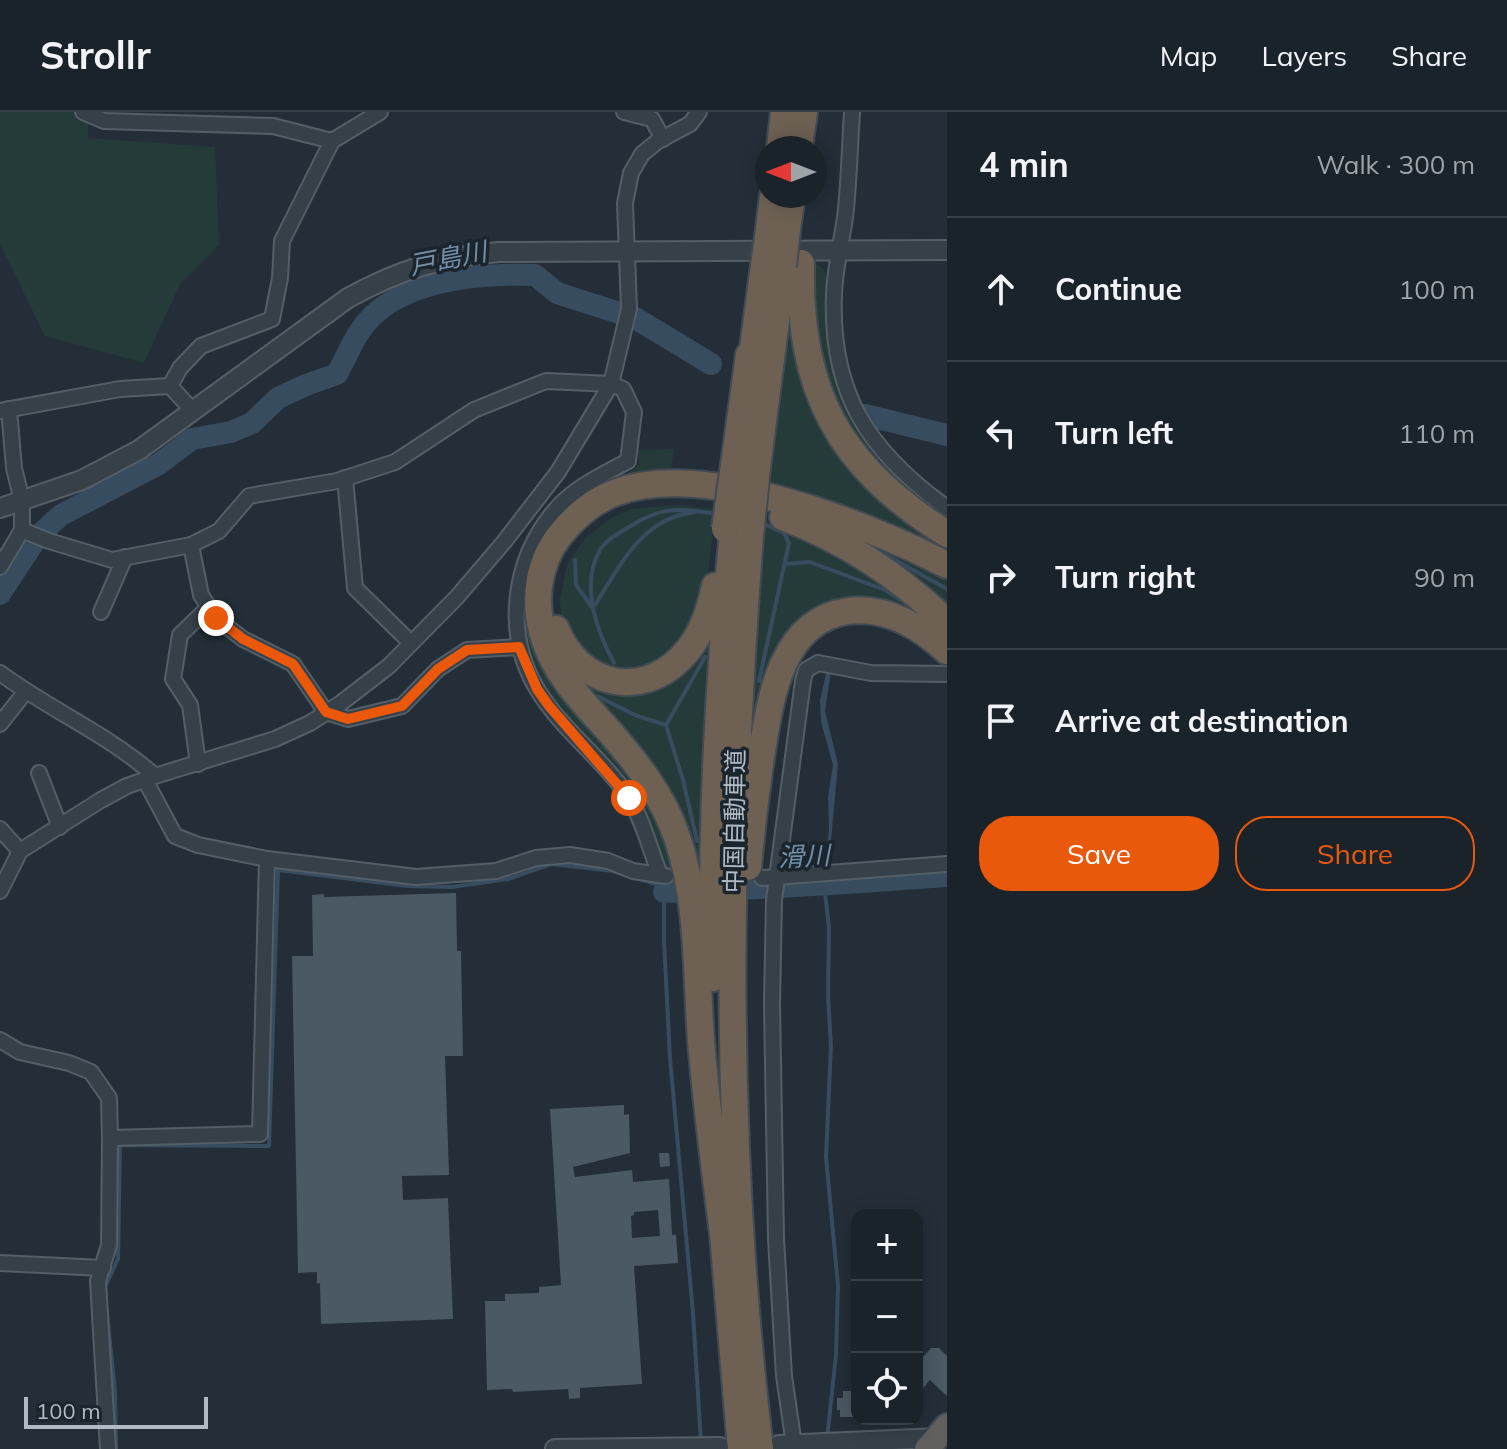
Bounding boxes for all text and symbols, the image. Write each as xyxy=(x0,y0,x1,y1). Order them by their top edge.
text: Strollr xyxy=(40,31,151,79)
text: Map xyxy=(1160,38,1217,73)
text: Layers xyxy=(1261,38,1347,73)
text: Share xyxy=(1391,38,1467,73)
north arrow xyxy=(755,136,827,208)
text: 4 min xyxy=(979,143,1069,186)
text: Walk · 300 m xyxy=(1316,148,1475,181)
water label: 戸島川 xyxy=(407,234,492,282)
icon: ahead xyxy=(979,267,1023,311)
text: Continue xyxy=(1055,270,1182,308)
text: 100 m xyxy=(1399,273,1475,306)
icon: left xyxy=(979,411,1023,455)
text: Turn left xyxy=(1055,414,1173,452)
text: 110 m xyxy=(1399,417,1475,450)
icon: right xyxy=(979,555,1023,599)
text: Turn right xyxy=(1055,558,1195,596)
text: 90 m xyxy=(1414,561,1475,594)
route end xyxy=(198,600,234,636)
icon: arrive xyxy=(979,699,1023,743)
text: Arrive at destination xyxy=(1055,702,1349,740)
street label: 中国自動車道 xyxy=(718,749,750,893)
route start xyxy=(611,780,647,816)
button: Save xyxy=(979,816,1219,891)
button: Share xyxy=(1235,816,1475,891)
water label: 滑川 xyxy=(777,838,834,874)
map controls xyxy=(851,1209,923,1425)
button: + xyxy=(851,1209,923,1281)
button: − xyxy=(851,1281,923,1353)
button: locate xyxy=(851,1353,923,1425)
scale bar xyxy=(24,1393,208,1429)
text: 100 m xyxy=(36,1397,101,1425)

